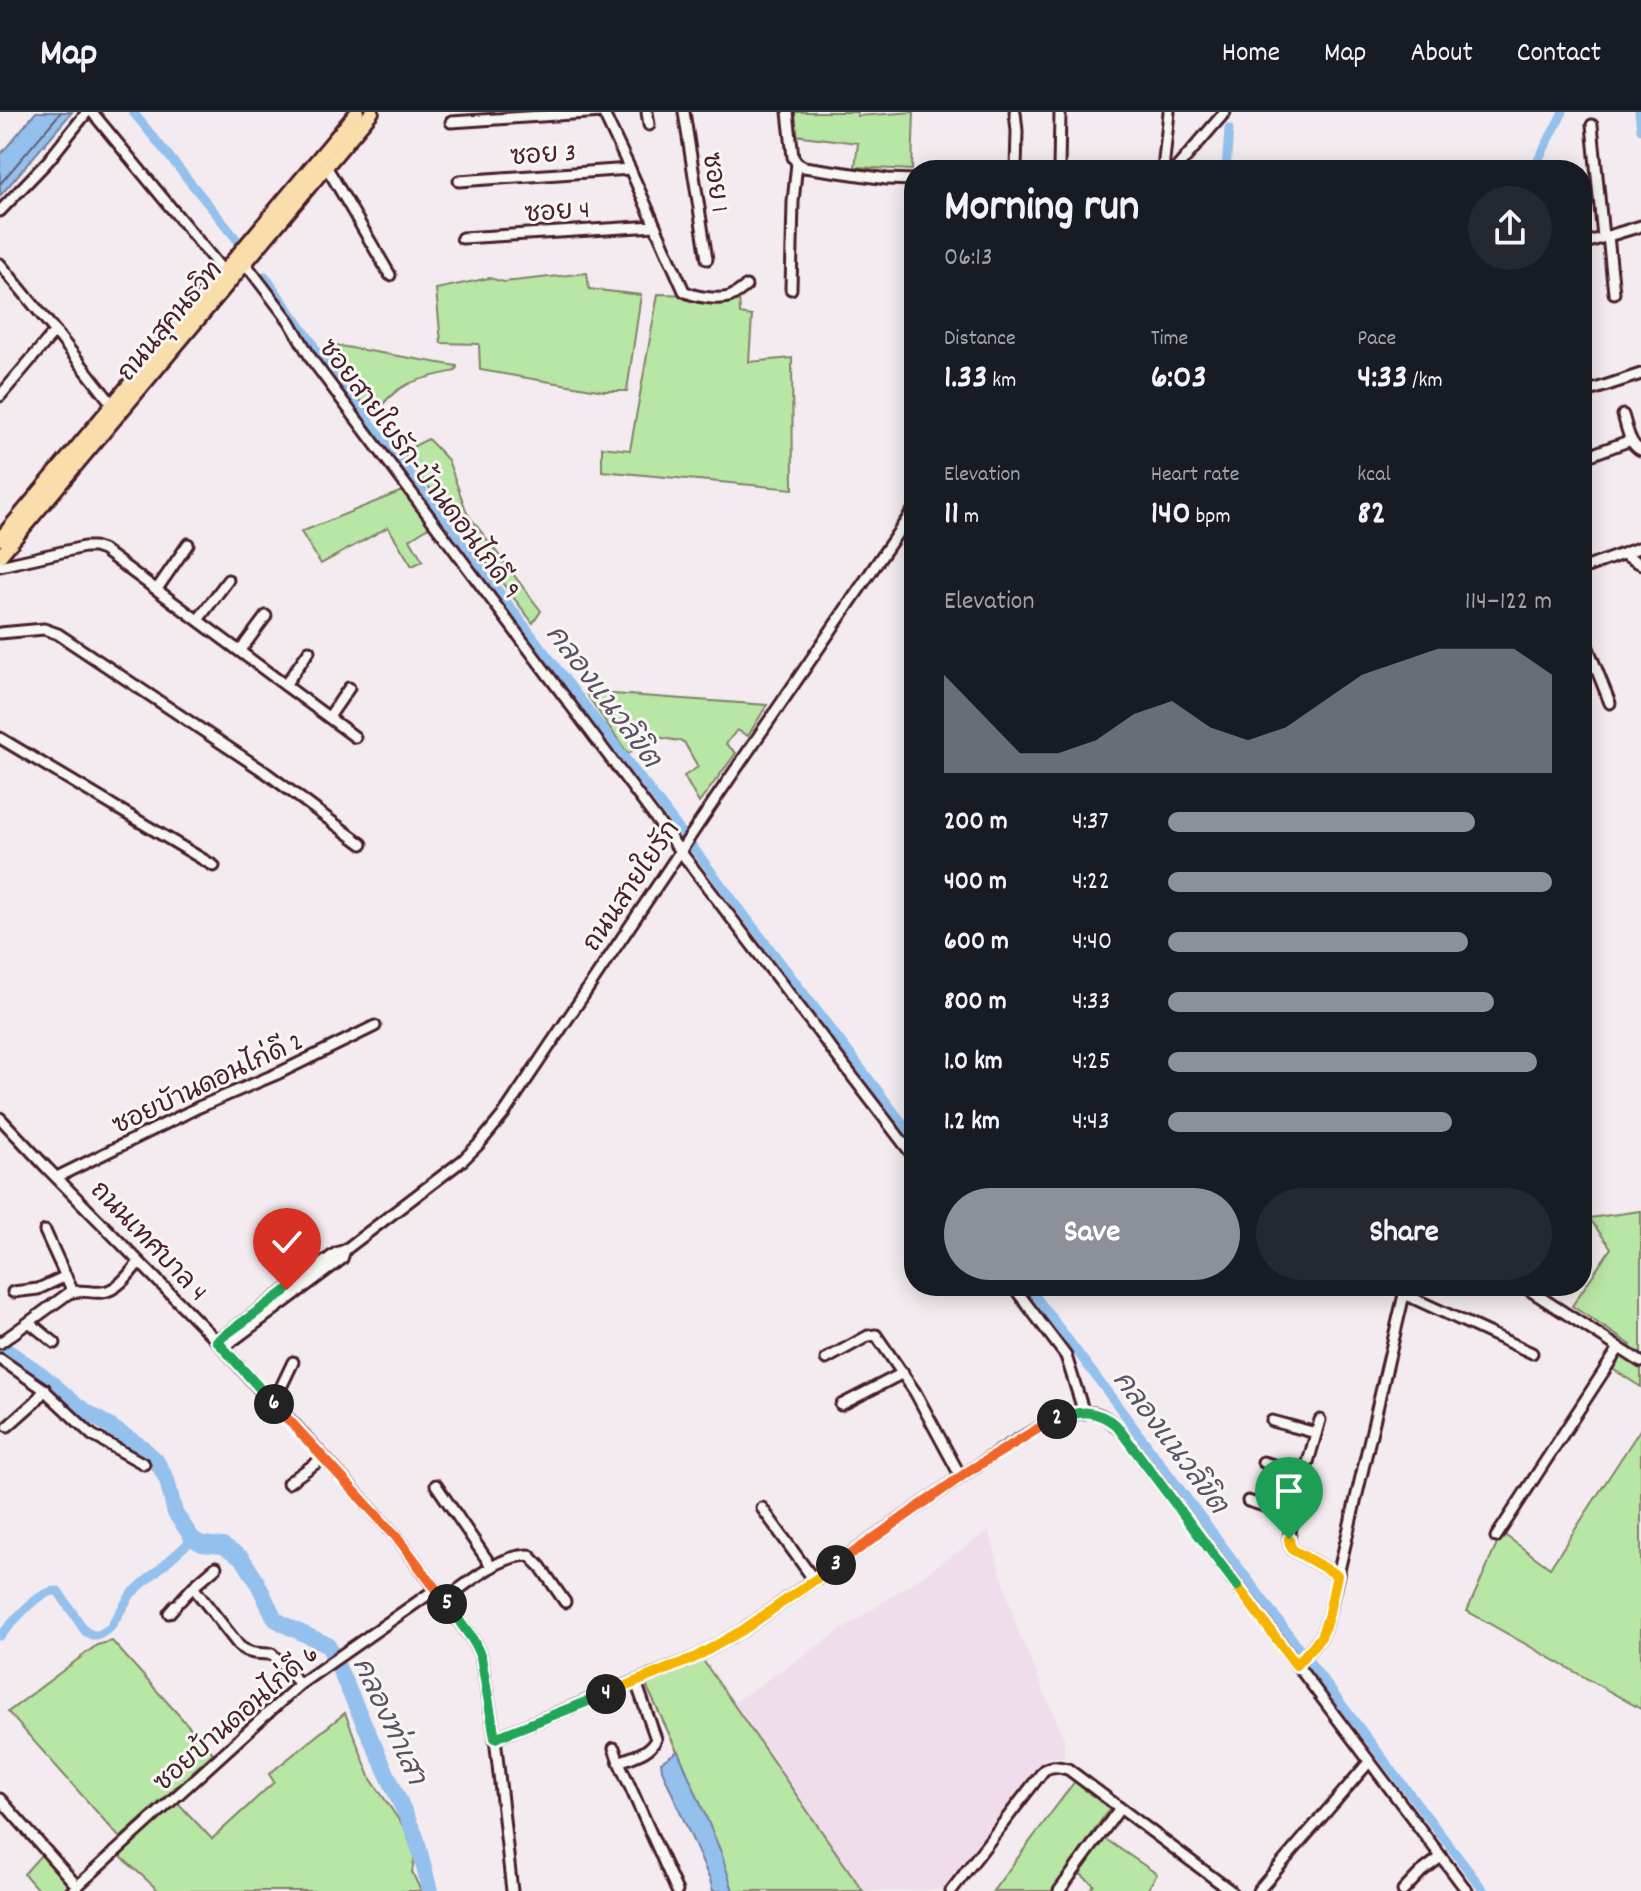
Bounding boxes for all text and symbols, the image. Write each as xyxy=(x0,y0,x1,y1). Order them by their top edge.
text: Map xyxy=(40,28,98,83)
text: Home xyxy=(1222,35,1280,75)
text: Map xyxy=(1324,35,1366,75)
text: About xyxy=(1410,35,1473,75)
text: Contact xyxy=(1517,35,1601,75)
street label: ซอย 3 xyxy=(509,136,577,177)
street label: ซอย 1 xyxy=(691,150,737,215)
text: Morning run xyxy=(944,178,1139,241)
button: share xyxy=(1468,186,1552,270)
street label: ซอย 4 xyxy=(523,193,591,234)
text: 06:13 xyxy=(944,240,992,277)
street label: ถนนสุคนธวิท xyxy=(110,254,233,391)
text: Distance xyxy=(944,324,1016,355)
text: Time xyxy=(1151,324,1188,355)
text: Pace xyxy=(1357,324,1396,355)
street label: ซอยสายใยรัก-บ้านดอนไก่ดี 9 xyxy=(308,332,529,608)
text: 1.33 xyxy=(944,355,987,404)
text: 6:03 xyxy=(1151,355,1207,404)
text: 4:33 xyxy=(1357,355,1407,404)
text: km xyxy=(987,366,1016,397)
text: /km xyxy=(1407,366,1443,397)
text: Elevation xyxy=(944,460,1021,491)
text: Heart rate xyxy=(1151,460,1240,491)
text: kcal xyxy=(1357,460,1391,491)
text: 11 xyxy=(944,491,959,540)
text: 140 xyxy=(1151,491,1191,540)
text: 82 xyxy=(1357,491,1386,540)
text: m xyxy=(959,502,979,533)
text: bpm xyxy=(1191,502,1231,533)
text: Elevation xyxy=(944,584,1034,621)
text: 114–122 m xyxy=(1465,584,1552,621)
water label: คลองแนวลิขิต xyxy=(534,617,670,779)
text: 200 m xyxy=(944,804,1008,841)
text: 4:37 xyxy=(1072,804,1109,841)
street label: ถนนสายใยรัก xyxy=(574,813,691,960)
text: 400 m xyxy=(944,864,1007,901)
text: 4:22 xyxy=(1072,864,1110,901)
text: 600 m xyxy=(944,924,1009,961)
text: 4:40 xyxy=(1072,924,1112,961)
text: 800 m xyxy=(944,984,1007,1021)
text: 4:33 xyxy=(1072,984,1110,1021)
street label: ซอยบัานดอนไก่ดี 2 xyxy=(107,1024,310,1146)
text: 1.0 km xyxy=(944,1044,1003,1081)
text: 4:25 xyxy=(1072,1044,1111,1081)
text: 1.2 km xyxy=(944,1104,1000,1141)
text: 4:43 xyxy=(1072,1104,1109,1141)
street label: ถนนเทศบาล 4 xyxy=(80,1174,215,1311)
button: Save xyxy=(944,1188,1240,1280)
button: Share xyxy=(1256,1188,1552,1280)
pin xyxy=(253,1208,321,1290)
icon: check xyxy=(265,1220,309,1264)
water label: คลองแนวลิขิต xyxy=(1101,1363,1237,1525)
pin: 6 xyxy=(254,1384,294,1424)
text: 6 xyxy=(269,1388,279,1419)
pin: 2 xyxy=(1037,1399,1077,1439)
text: 2 xyxy=(1052,1403,1062,1434)
pin xyxy=(1255,1457,1323,1539)
icon: arrive xyxy=(1267,1469,1311,1513)
pin: 3 xyxy=(816,1545,856,1585)
text: 3 xyxy=(831,1549,841,1580)
pin: 5 xyxy=(427,1584,467,1624)
text: 5 xyxy=(442,1588,452,1619)
street label: ซอยบ้านดอนไก่ดี 6 xyxy=(146,1637,328,1802)
water label: คลองท่าเสา xyxy=(340,1651,436,1794)
pin: 4 xyxy=(586,1674,626,1714)
text: 4 xyxy=(601,1678,611,1709)

